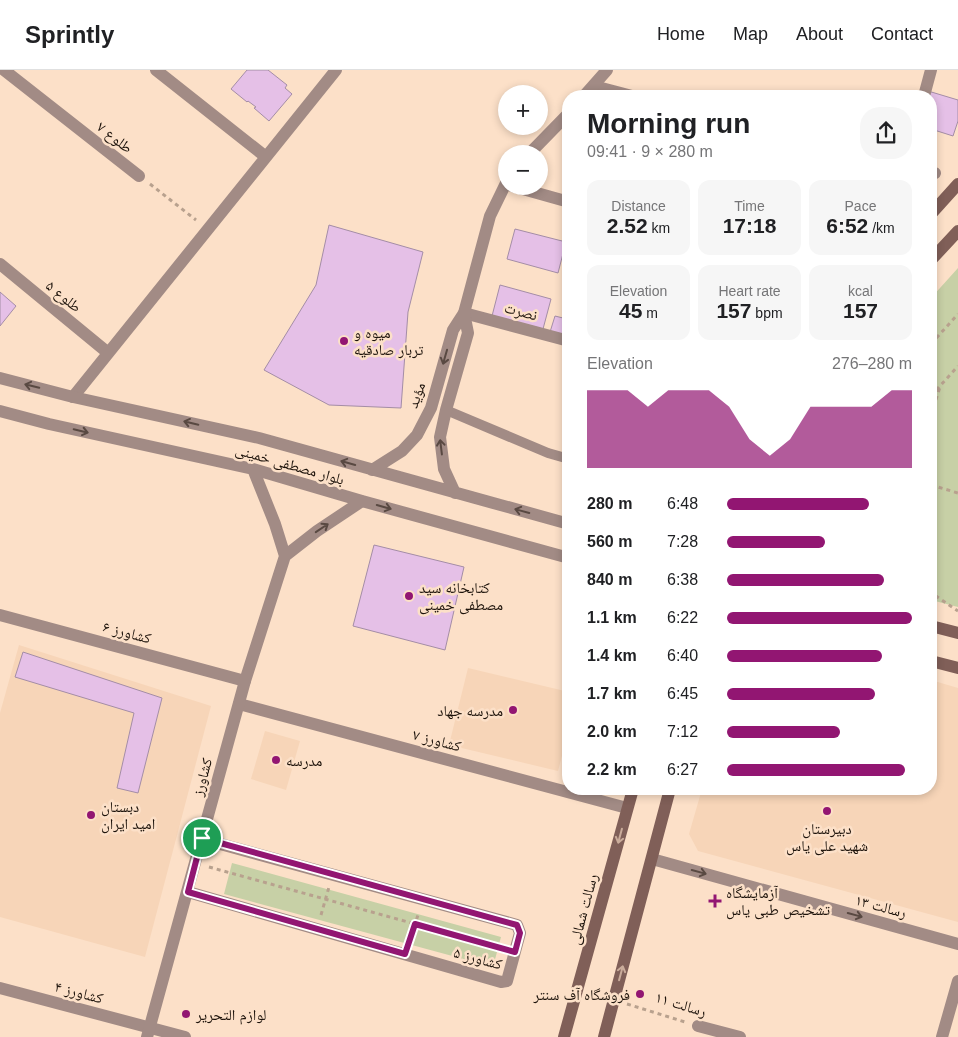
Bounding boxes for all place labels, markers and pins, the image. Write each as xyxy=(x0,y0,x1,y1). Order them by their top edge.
place label: میوه و تربار صادقیه xyxy=(354,324,424,359)
marker: میوه و تربار صادقیه xyxy=(338,335,350,347)
place label: کتابخانه سید مصطفی خمینی xyxy=(419,579,503,615)
marker: کتابخانه سید مصطفی خمینی xyxy=(403,590,415,602)
place label: مدرسه جهاد xyxy=(437,702,503,720)
marker: مدرسه جهاد xyxy=(507,704,519,716)
place label: مدرسه xyxy=(286,752,323,770)
marker: مدرسه xyxy=(270,754,282,766)
place label: دبستان امید ایران xyxy=(101,798,155,834)
marker: دبیرستان شهید علی یاس xyxy=(821,805,833,817)
marker: دبستان امید ایران xyxy=(85,809,97,821)
pin xyxy=(181,817,223,859)
place label: دبیرستان شهید علی یاس xyxy=(786,820,868,856)
place label: آزمایشگاه تشخیص طبی یاس xyxy=(726,884,831,920)
marker: آزمایشگاه تشخیص طبی یاس xyxy=(708,894,722,908)
place label: فروشگاه آف سنتر xyxy=(533,986,630,1004)
marker: فروشگاه آف سنتر xyxy=(634,988,646,1000)
place label: لوازم التحریر xyxy=(195,1006,266,1025)
marker: لوازم التحریر xyxy=(180,1008,192,1020)

